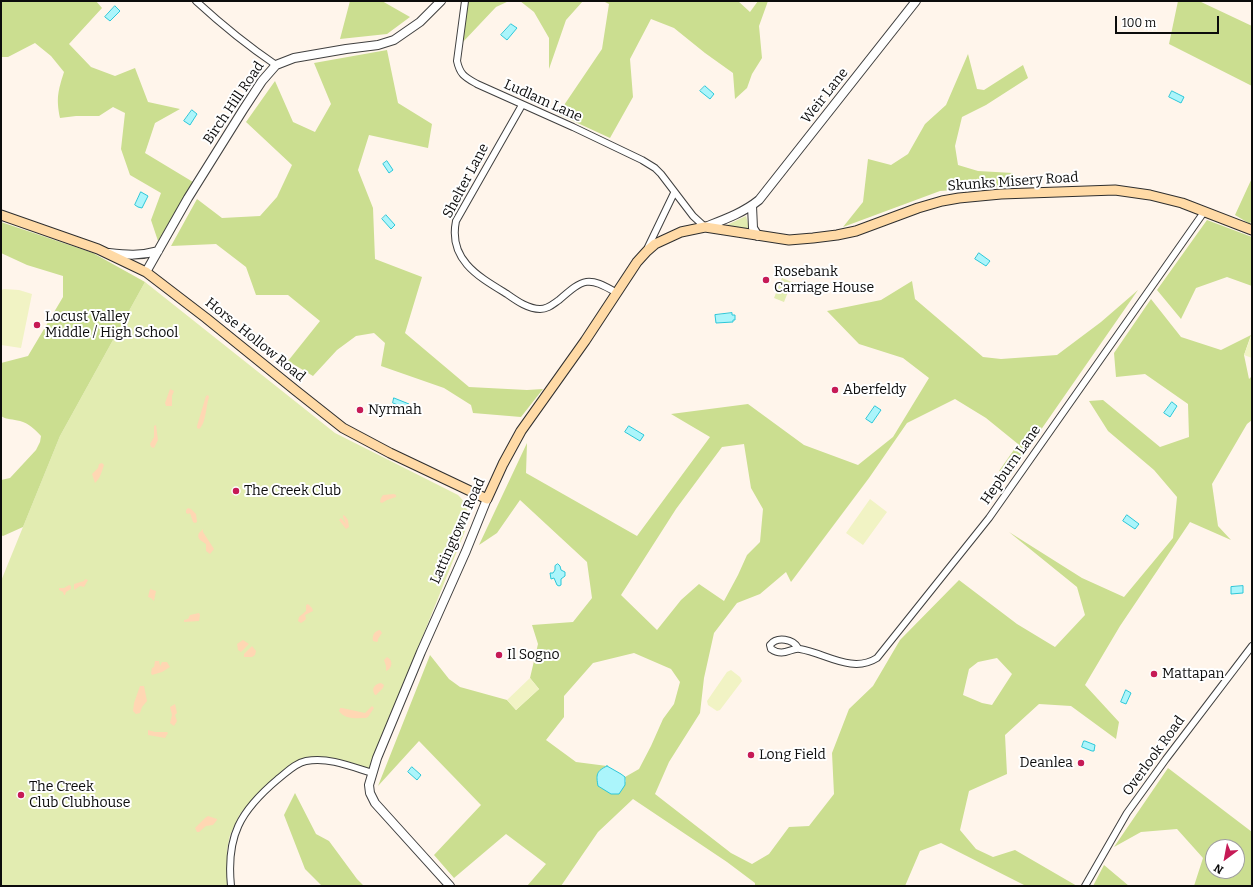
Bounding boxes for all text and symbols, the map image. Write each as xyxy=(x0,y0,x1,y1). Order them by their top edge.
scale bar xyxy=(1117,8,1221,34)
text: 100 m xyxy=(1122,16,1156,30)
street label: Birch Hill Road xyxy=(200,58,268,148)
street label: Weir Lane xyxy=(798,65,852,127)
street label: Ludlam Lane xyxy=(501,76,585,126)
street label: Shelter Lane xyxy=(439,141,493,221)
street label: Skunks Misery Road xyxy=(947,169,1079,195)
place label: Rosebank Carriage House xyxy=(774,264,874,296)
marker: Rosebank Carriage House xyxy=(761,275,771,285)
street label: Horse Hollow Road xyxy=(202,295,308,385)
place label: Locust Valley Middle / High School xyxy=(45,309,178,342)
marker: Locust Valley Middle / High School xyxy=(32,320,42,330)
place label: Aberfeldy xyxy=(843,382,906,398)
marker: Aberfeldy xyxy=(830,385,840,395)
place label: Nyrmah xyxy=(368,402,422,418)
marker: Nyrmah xyxy=(355,405,365,415)
street label: Hepburn Lane xyxy=(977,422,1045,508)
street label: Lattingtown Road xyxy=(427,475,489,587)
place label: The Creek Club xyxy=(244,483,341,499)
marker: The Creek Club xyxy=(231,486,241,496)
place label: Il Sogno xyxy=(507,647,560,663)
marker: Il Sogno xyxy=(494,650,504,660)
place label: Mattapan xyxy=(1162,666,1224,682)
marker: Mattapan xyxy=(1149,669,1159,679)
street label: Overlook Road xyxy=(1119,713,1189,799)
place label: Long Field xyxy=(759,747,826,763)
marker: Long Field xyxy=(746,750,756,760)
place label: Deanlea xyxy=(1020,755,1073,771)
marker: Deanlea xyxy=(1076,758,1086,768)
place label: The Creek Club Clubhouse xyxy=(29,779,130,812)
marker: The Creek Club Clubhouse xyxy=(16,790,26,800)
north arrow xyxy=(1205,839,1245,879)
text: N xyxy=(1212,861,1226,877)

